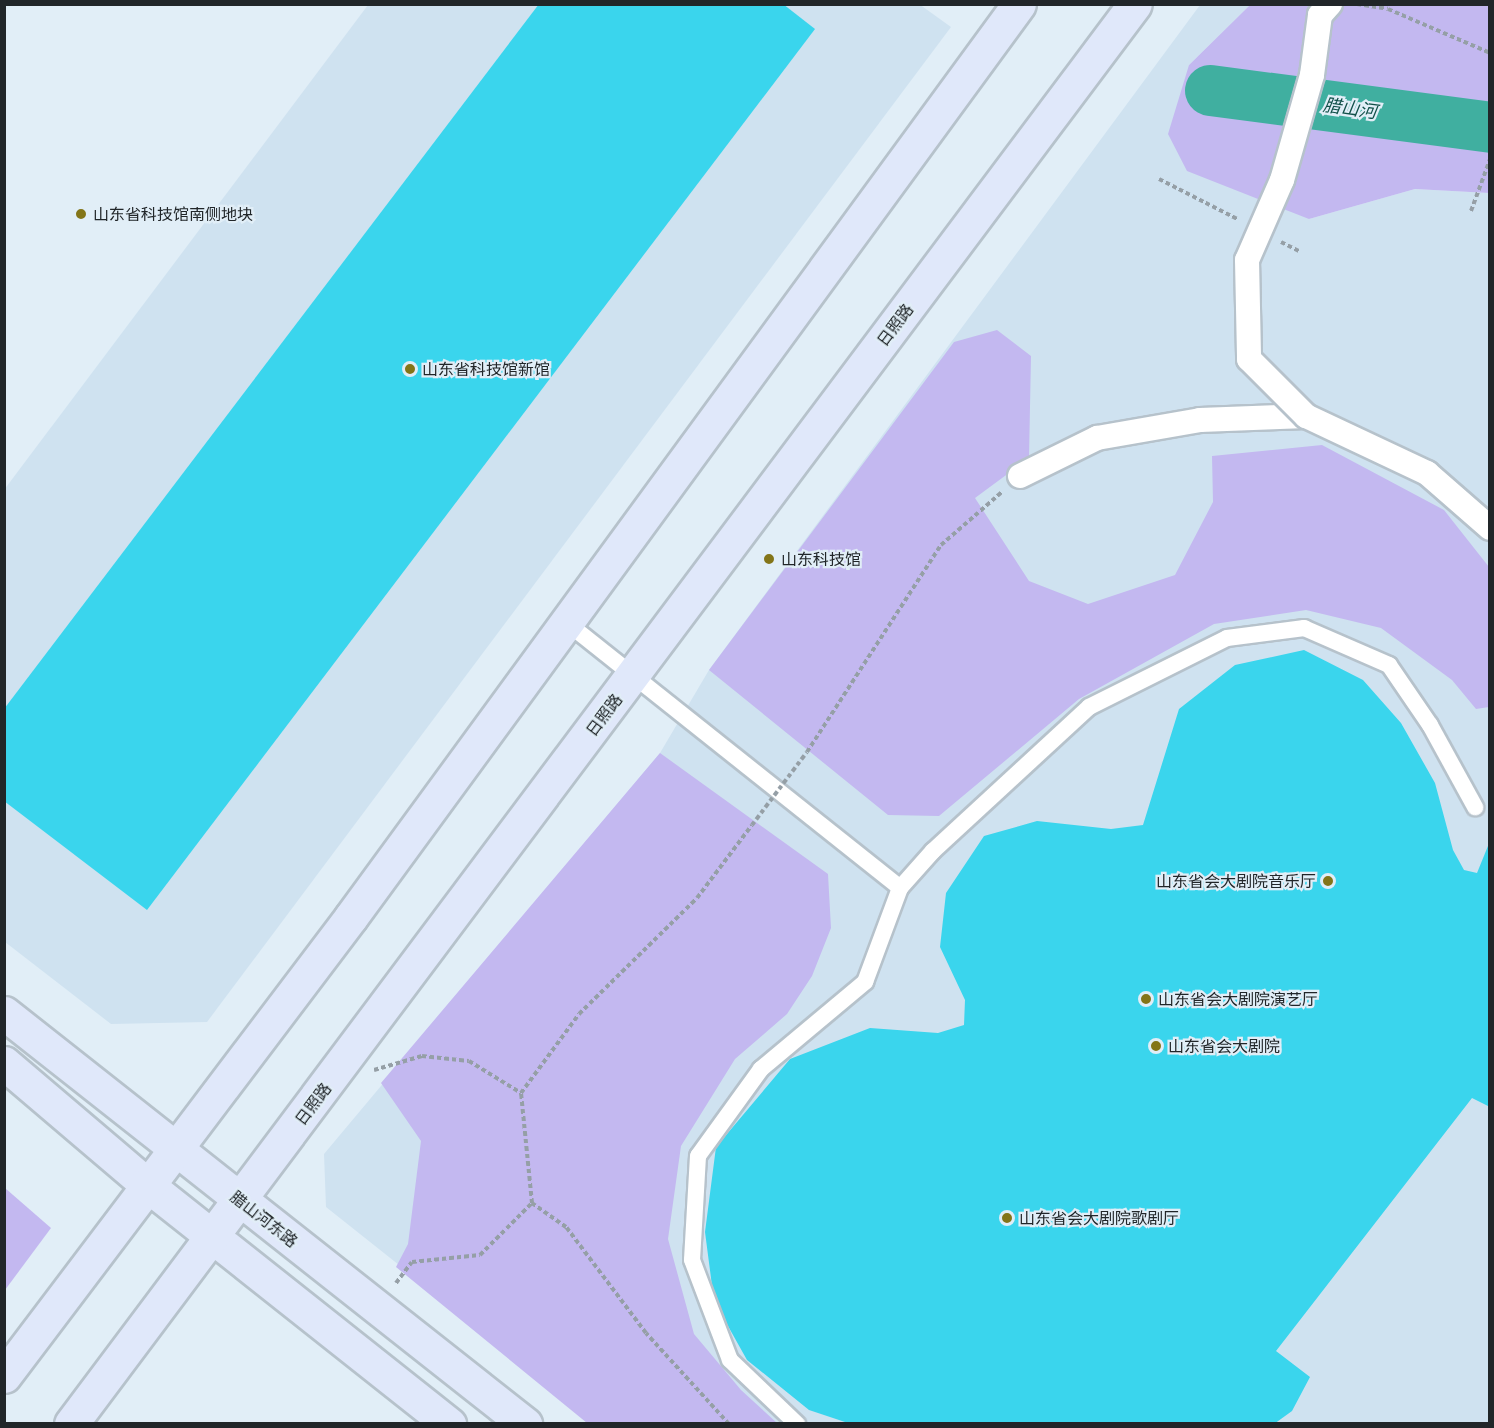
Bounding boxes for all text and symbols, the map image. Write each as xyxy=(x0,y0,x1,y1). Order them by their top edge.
water label: 腊山河 xyxy=(1322,94,1378,122)
place label: 山东省科技馆南侧地块 xyxy=(93,204,253,224)
marker: 山东省科技馆南侧地块 xyxy=(74,207,88,221)
street label: 日照路 xyxy=(873,300,917,350)
place label: 山东省科技馆新馆 xyxy=(422,359,550,379)
marker: 山东省科技馆新馆 xyxy=(403,362,417,376)
place label: 山东科技馆 xyxy=(781,549,861,569)
marker: 山东科技馆 xyxy=(762,552,776,566)
street label: 日照路 xyxy=(582,690,626,740)
place label: 山东省会大剧院音乐厅 xyxy=(1156,871,1316,891)
marker: 山东省会大剧院音乐厅 xyxy=(1321,874,1335,888)
place label: 山东省会大剧院演艺厅 xyxy=(1158,989,1318,1009)
marker: 山东省会大剧院演艺厅 xyxy=(1139,992,1153,1006)
place label: 山东省会大剧院 xyxy=(1168,1036,1280,1056)
marker: 山东省会大剧院 xyxy=(1149,1039,1163,1053)
street label: 日照路 xyxy=(291,1079,335,1129)
street label: 腊山河东路 xyxy=(227,1187,301,1251)
place label: 山东省会大剧院歌剧厅 xyxy=(1019,1208,1179,1228)
marker: 山东省会大剧院歌剧厅 xyxy=(1000,1211,1014,1225)

